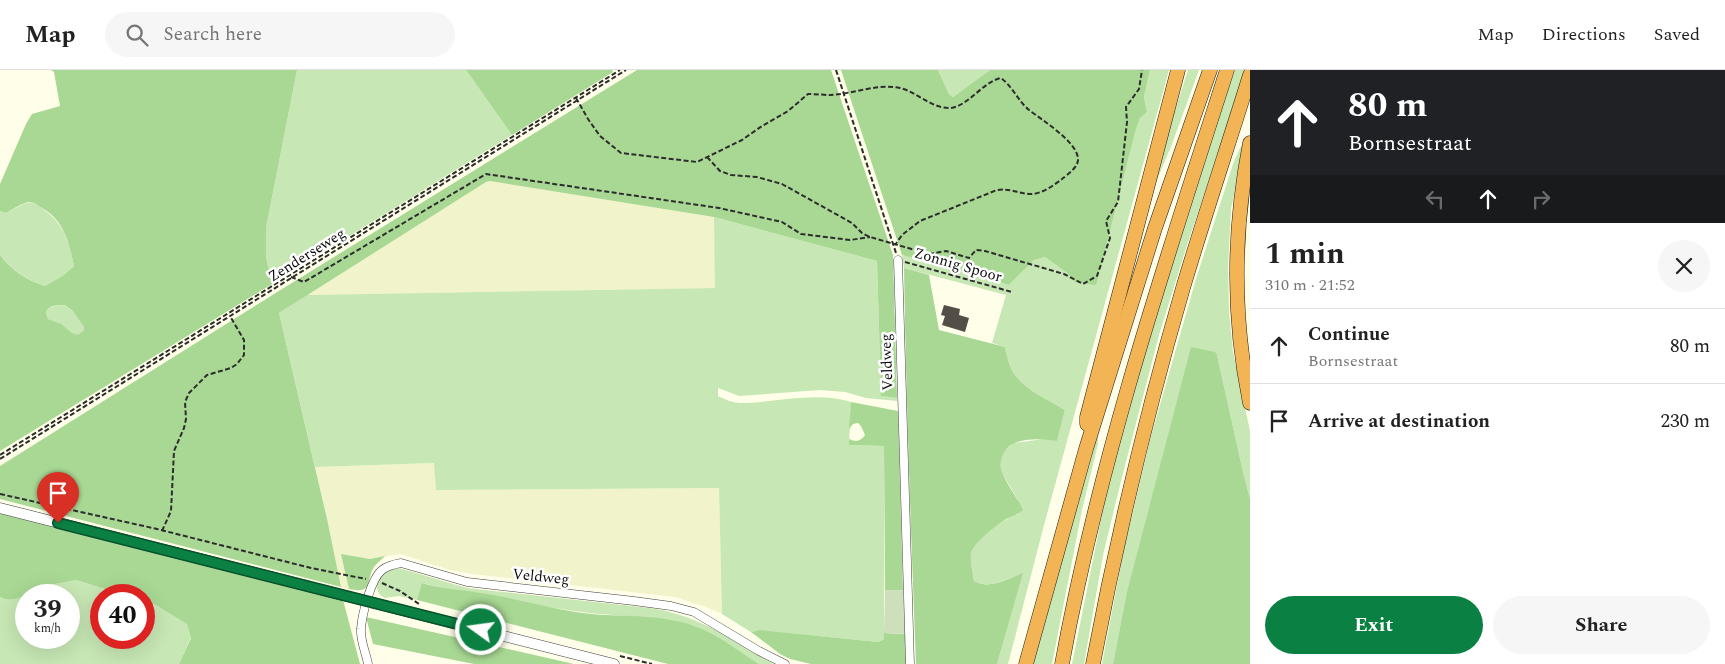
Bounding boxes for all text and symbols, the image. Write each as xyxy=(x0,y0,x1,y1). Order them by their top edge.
search box xyxy=(105,12,455,57)
text: Map xyxy=(25,17,75,53)
text: Search here xyxy=(163,20,262,49)
icon: search xyxy=(123,21,151,49)
text: Map xyxy=(1478,21,1514,48)
text: Directions xyxy=(1542,21,1626,48)
text: Saved xyxy=(1654,21,1700,48)
text: 80 m xyxy=(1348,79,1428,132)
icon: ahead xyxy=(1265,90,1330,155)
text: Bornsestraat xyxy=(1348,127,1472,160)
icon: left xyxy=(1421,185,1449,213)
icon: ahead xyxy=(1474,185,1502,213)
icon: right xyxy=(1527,185,1555,213)
street label: Zenderseweg xyxy=(264,222,350,288)
text: 1 min xyxy=(1265,231,1345,277)
button: close xyxy=(1658,240,1710,292)
street label: Zonnig Spoor xyxy=(911,242,1005,289)
text: 310 m · 21:52 xyxy=(1265,273,1355,297)
text: Continue xyxy=(1308,320,1390,349)
icon: ahead xyxy=(1265,332,1293,360)
text: 80 m xyxy=(1670,332,1710,361)
street label: Veldweg xyxy=(875,333,899,391)
text: Bornsestraat xyxy=(1308,349,1398,373)
icon: arrive xyxy=(1265,407,1293,435)
text: Arrive at destination xyxy=(1308,407,1490,436)
text: 230 m xyxy=(1660,407,1710,436)
pin xyxy=(37,472,79,523)
icon: arrive xyxy=(44,479,72,507)
street label: Veldweg xyxy=(511,563,571,591)
speed limit sign: 40 xyxy=(90,584,155,649)
text: 39 xyxy=(33,591,62,629)
button: Exit xyxy=(1265,596,1483,654)
button: Share xyxy=(1493,596,1710,654)
position arrow xyxy=(454,603,506,655)
text: km/h xyxy=(34,619,61,638)

